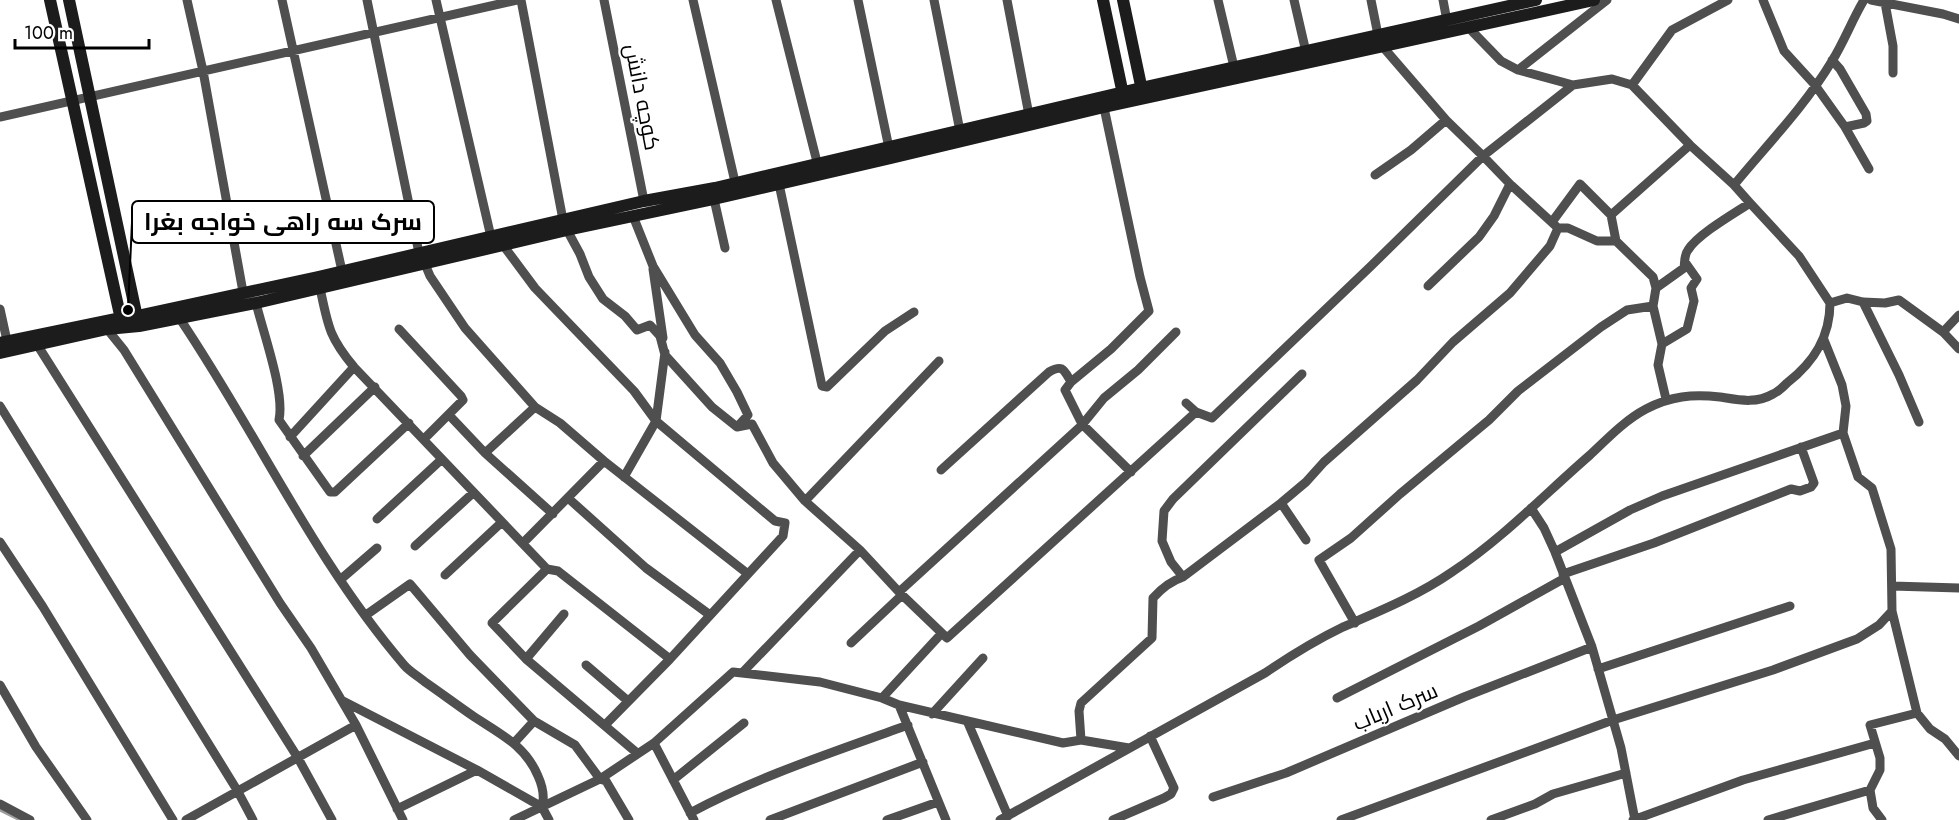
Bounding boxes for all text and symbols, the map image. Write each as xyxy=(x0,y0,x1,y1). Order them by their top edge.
scale bar xyxy=(15,12,148,50)
text: 100 m xyxy=(24,20,73,46)
street label: کوچه دانش xyxy=(617,41,669,153)
callout: سرک سه راهی خواجه بغرا xyxy=(132,201,434,243)
text: سرک سه راهی خواجه بغرا xyxy=(144,204,422,239)
street label: سرک ارباب xyxy=(1347,674,1443,738)

